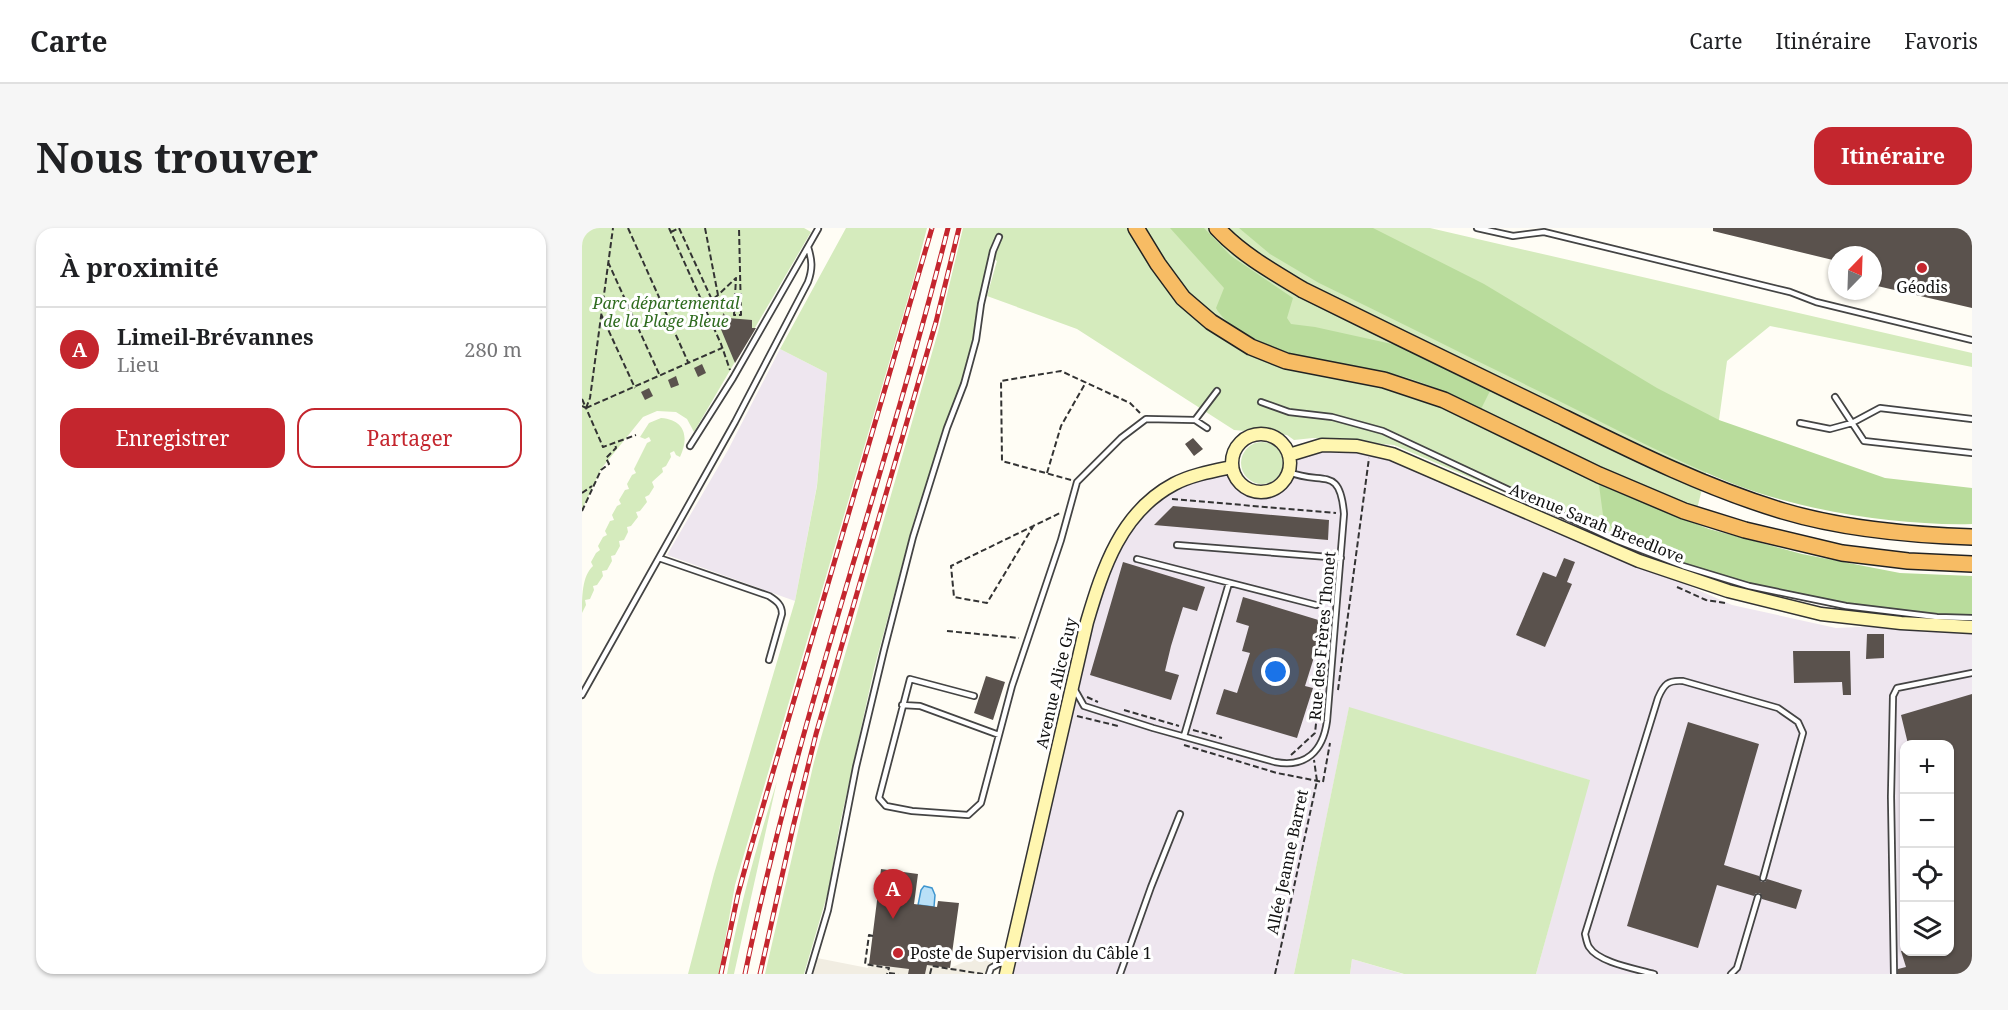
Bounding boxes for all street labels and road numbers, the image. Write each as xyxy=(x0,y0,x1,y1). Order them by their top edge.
street label: Avenue Sarah Breedlove xyxy=(1506,478,1688,568)
street label: Rue des Frères Thonet xyxy=(1304,550,1340,722)
street label: Avenue Alice Guy xyxy=(1030,614,1082,751)
street label: Allée Jeanne Barret xyxy=(1261,787,1313,937)

